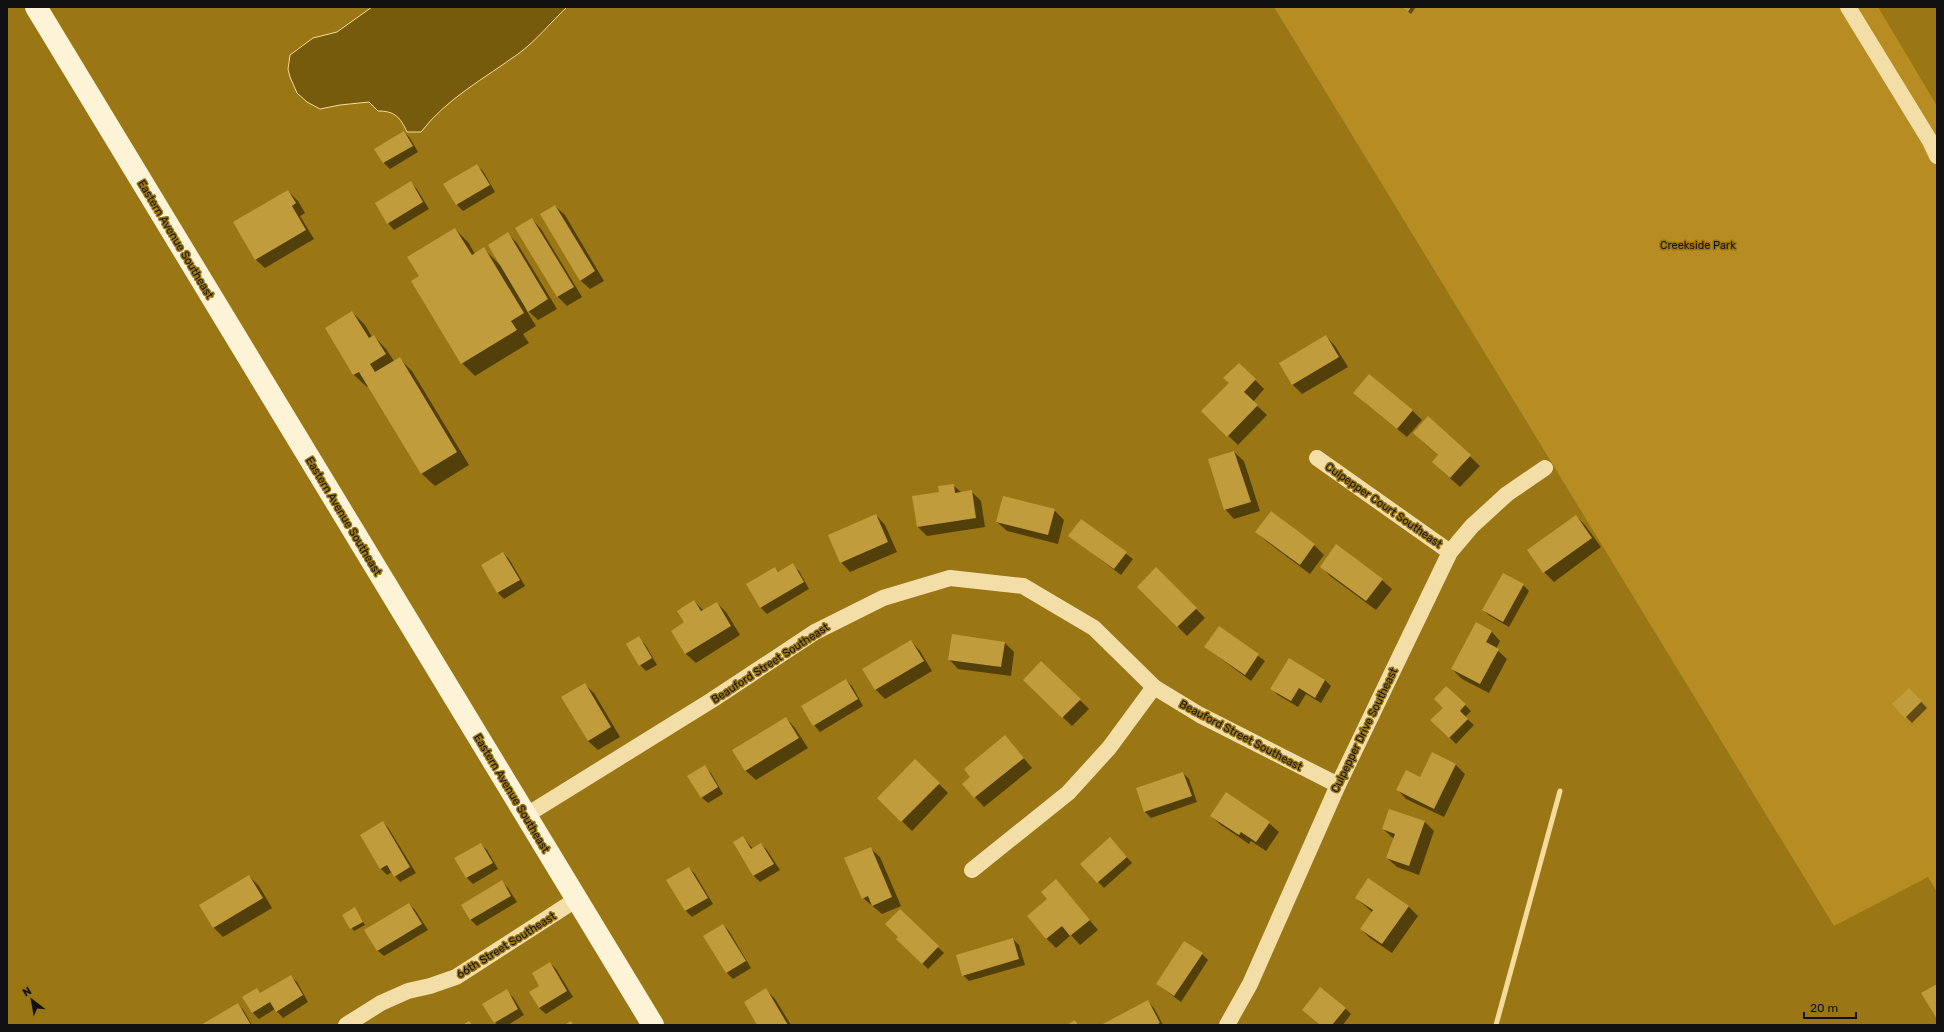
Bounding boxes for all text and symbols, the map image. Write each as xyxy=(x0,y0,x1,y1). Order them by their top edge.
street label: Eastern Avenue Southeast xyxy=(135,178,217,302)
park label: Creekside Park xyxy=(1660,239,1736,252)
street label: Eastern Avenue Southeast xyxy=(303,455,385,579)
street label: Culpepper Court Southeast xyxy=(1323,460,1445,551)
street label: Beauford Street Southeast xyxy=(709,620,832,706)
street label: Culpepper Drive Southeast xyxy=(1329,665,1401,795)
street label: Beauford Street Southeast xyxy=(1177,697,1305,774)
street label: Eastern Avenue Southeast xyxy=(471,732,553,856)
street label: 66th Street Southeast xyxy=(454,909,559,981)
north arrow xyxy=(12,980,52,1020)
text: N xyxy=(20,984,34,999)
scale bar xyxy=(1804,994,1856,1020)
text: 20 m xyxy=(1810,1001,1838,1015)

